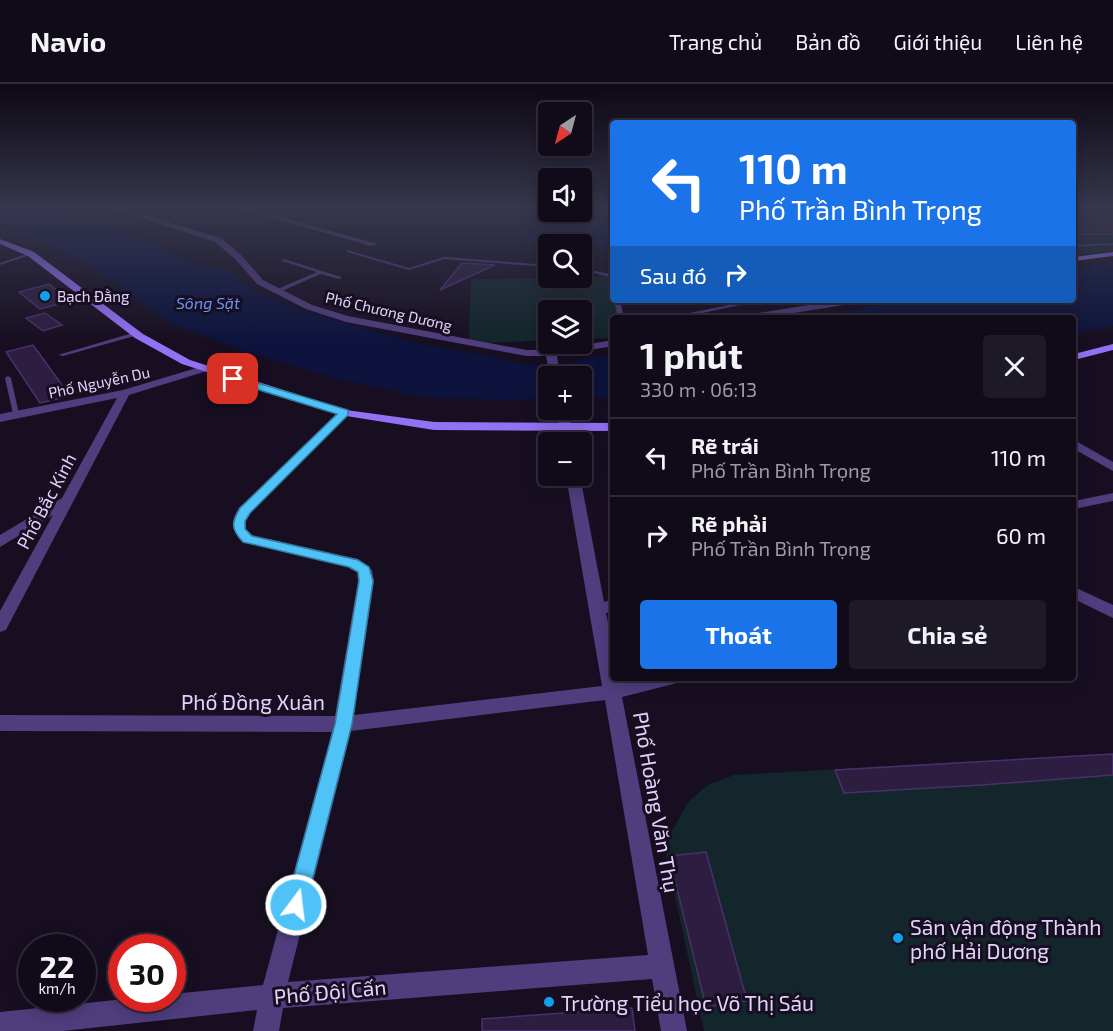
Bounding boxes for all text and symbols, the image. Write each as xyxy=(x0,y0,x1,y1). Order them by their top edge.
text: Navio xyxy=(30,24,106,58)
text: Trang chủ xyxy=(669,29,762,54)
text: Bản đồ xyxy=(795,29,861,54)
text: Giới thiệu xyxy=(894,29,982,54)
text: Liên hệ xyxy=(1015,29,1083,54)
north arrow xyxy=(538,102,592,156)
map controls xyxy=(538,102,592,486)
text: 110 m xyxy=(739,142,848,192)
icon: left xyxy=(640,144,718,222)
button: sound xyxy=(538,168,592,222)
text: Phố Trần Bình Trọng xyxy=(739,193,982,225)
button: search xyxy=(538,234,592,288)
icon: right xyxy=(719,258,752,291)
text: Sau đó xyxy=(640,262,707,288)
place label: Bạch Đằng xyxy=(57,287,130,305)
street label: Phố Chương Dương xyxy=(324,288,455,334)
marker: Bạch Đằng xyxy=(38,289,52,303)
water label: Sông Sặt xyxy=(176,293,241,312)
button: layers xyxy=(538,300,592,354)
text: 1 phút xyxy=(640,333,743,376)
button: close xyxy=(983,335,1046,398)
pin xyxy=(207,353,258,404)
street label: Phố Nguyễn Du xyxy=(47,362,151,402)
icon: arrive xyxy=(216,362,249,395)
button: + xyxy=(538,366,592,420)
text: 330 m · 06:13 xyxy=(640,377,757,401)
button: − xyxy=(538,432,592,486)
text: Rẽ trái xyxy=(691,432,759,458)
icon: left xyxy=(640,441,673,474)
text: 110 m xyxy=(991,444,1046,470)
street label: Phố Bắc Kinh xyxy=(12,449,80,553)
text: Phố Trần Bình Trọng xyxy=(691,458,871,482)
text: Rẽ phải xyxy=(691,510,767,536)
icon: right xyxy=(640,519,673,552)
text: 60 m xyxy=(996,522,1046,548)
text: Phố Trần Bình Trọng xyxy=(691,536,871,560)
button: Thoát xyxy=(640,600,837,669)
button: Chia sẻ xyxy=(849,600,1046,669)
street label: Phố Đồng Xuân xyxy=(181,689,325,714)
street label: Phố Hoàng Văn Thụ xyxy=(629,710,685,894)
position arrow xyxy=(264,873,328,937)
place label: Sân vận động Thành phố Hải Dương xyxy=(910,914,1101,963)
marker: Sân vận động Thành phố Hải Dương xyxy=(891,931,905,945)
speed limit sign: 30 xyxy=(108,934,186,1012)
text: 22 xyxy=(40,948,74,984)
street label: Phố Đội Cấn xyxy=(273,974,387,1008)
text: km/h xyxy=(38,979,76,997)
place label: Trường Tiểu học Võ Thị Sáu xyxy=(561,990,814,1015)
marker: Trường Tiểu học Võ Thị Sáu xyxy=(542,995,556,1009)

